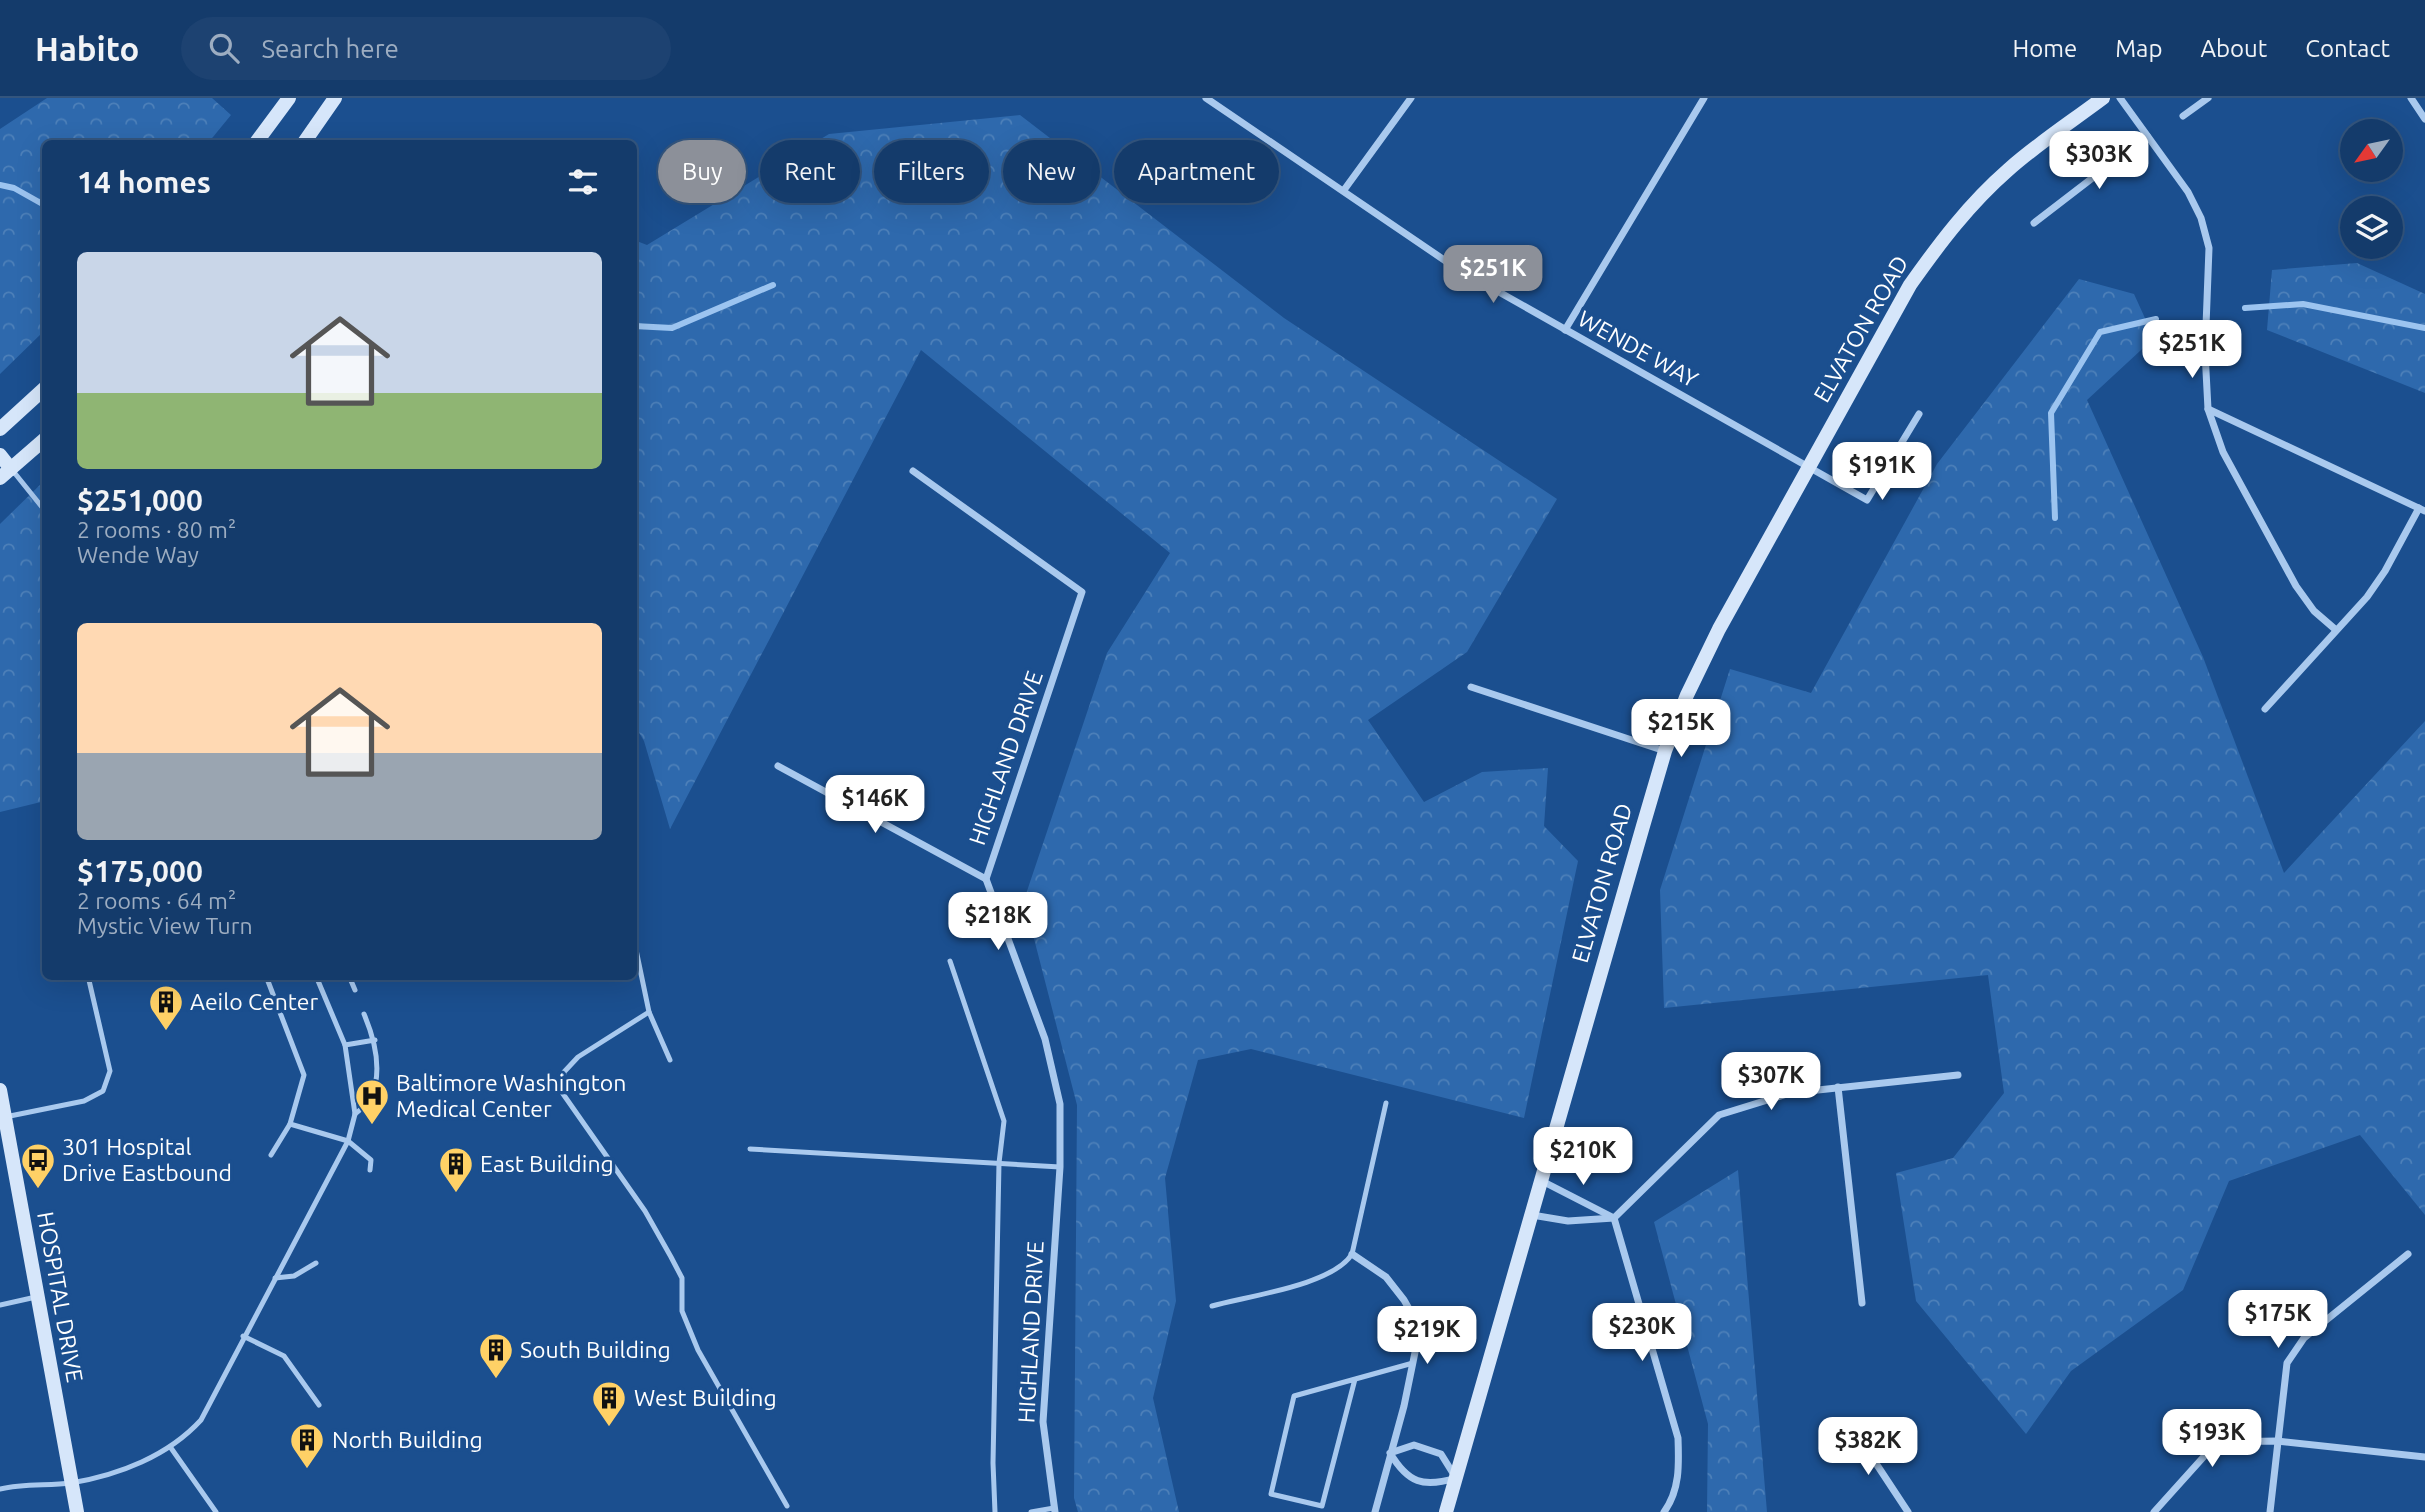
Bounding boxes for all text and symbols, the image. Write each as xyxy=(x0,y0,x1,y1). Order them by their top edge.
search box xyxy=(181,17,671,80)
icon: search xyxy=(205,29,243,67)
text: Habito xyxy=(35,30,139,67)
text: Search here xyxy=(261,34,399,63)
text: Home xyxy=(2012,35,2077,62)
text: Map xyxy=(2115,35,2162,62)
text: About xyxy=(2200,35,2267,62)
text: Contact xyxy=(2305,35,2390,62)
north arrow xyxy=(2340,119,2403,182)
map controls xyxy=(2340,119,2403,259)
pin: $303K xyxy=(2050,132,2148,191)
chip: Buy xyxy=(658,140,746,203)
chip: Rent xyxy=(760,140,860,203)
chip: Filters xyxy=(874,140,989,203)
chip: New xyxy=(1003,140,1100,203)
chip: Apartment xyxy=(1114,140,1279,203)
text: $303K xyxy=(2065,141,2133,166)
icon: filters xyxy=(564,163,602,201)
text: 14 homes xyxy=(77,165,211,199)
button: layers xyxy=(2340,196,2403,259)
pin: $251K xyxy=(1444,246,1542,305)
street label: ELVATON ROAD xyxy=(1809,251,1913,406)
text: $251K xyxy=(1459,255,1527,280)
icon: home xyxy=(277,298,403,424)
street label: WENDE WAY xyxy=(1574,305,1703,392)
pin: $251K xyxy=(2143,320,2241,380)
text: $251K xyxy=(2158,330,2226,355)
pin: $191K xyxy=(1833,442,1931,502)
text: $191K xyxy=(1848,452,1916,477)
text: $251,000 xyxy=(77,483,203,517)
text: 2 rooms · 80 m² xyxy=(77,517,236,542)
text: Wende Way xyxy=(77,542,199,567)
street label: HIGHLAND DRIVE xyxy=(964,668,1047,848)
icon: home xyxy=(277,669,403,795)
pin: $215K xyxy=(1632,700,1730,759)
text: $215K xyxy=(1647,709,1715,734)
pin: $146K xyxy=(826,776,924,835)
text: $146K xyxy=(841,785,909,810)
street label: ELVATON ROAD xyxy=(1567,800,1636,965)
text: $175,000 xyxy=(77,854,203,888)
text: 2 rooms · 64 m² xyxy=(77,888,236,913)
pin: $218K xyxy=(949,892,1047,952)
text: $218K xyxy=(964,902,1032,927)
text: Mystic View Turn xyxy=(77,913,253,938)
building icon: Aeilo Center xyxy=(147,983,185,1032)
place label: Aeilo Center xyxy=(190,989,319,1014)
pin: $307K xyxy=(1722,1052,1820,1112)
text: $307K xyxy=(1737,1062,1805,1087)
place label: Baltimore Washington Medical Center xyxy=(396,1070,626,1121)
hospital icon: Baltimore Washington Medical Center xyxy=(353,1077,391,1126)
pin: $210K xyxy=(1534,1128,1632,1187)
place label: 301 Hospital Drive Eastbound xyxy=(62,1134,232,1185)
text: $210K xyxy=(1549,1137,1617,1162)
bus stop icon: 301 Hospital Drive Eastbound xyxy=(19,1141,57,1190)
building icon: East Building xyxy=(437,1145,475,1194)
place label: East Building xyxy=(480,1151,614,1176)
street label: HOSPITAL DRIVE xyxy=(33,1210,88,1384)
street label: HIGHLAND DRIVE xyxy=(1013,1240,1048,1424)
pin: $175K xyxy=(2229,1290,2327,1350)
text: $175K xyxy=(2244,1300,2312,1325)
pin: $230K xyxy=(1593,1304,1691,1363)
pin: $219K xyxy=(1378,1306,1476,1366)
text: $230K xyxy=(1608,1313,1676,1338)
text: $219K xyxy=(1393,1316,1461,1341)
building icon: South Building xyxy=(477,1331,515,1380)
place label: South Building xyxy=(520,1337,671,1362)
building icon: West Building xyxy=(590,1379,628,1428)
place label: West Building xyxy=(634,1385,777,1410)
pin: $193K xyxy=(2163,1410,2261,1469)
pin: $382K xyxy=(1819,1418,1917,1477)
text: $193K xyxy=(2178,1419,2246,1444)
building icon: North Building xyxy=(288,1421,326,1470)
place label: North Building xyxy=(332,1427,483,1452)
text: $382K xyxy=(1834,1427,1902,1452)

